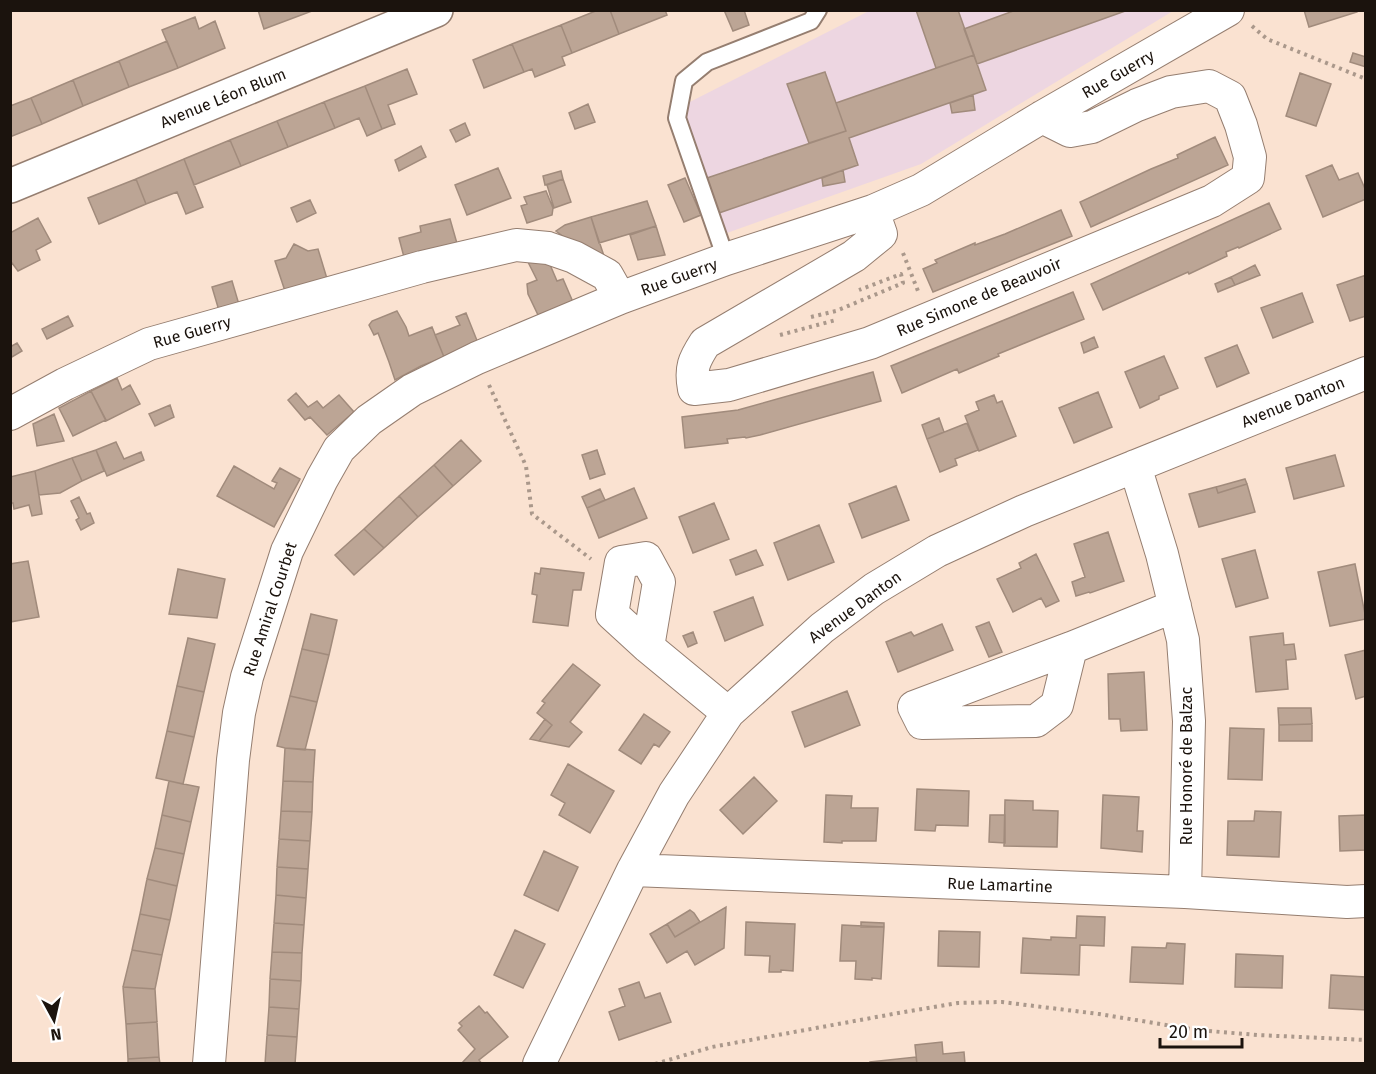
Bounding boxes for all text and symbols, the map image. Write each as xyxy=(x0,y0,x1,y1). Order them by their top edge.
street label: Rue Guerry xyxy=(1078,46,1158,102)
street label: Avenue Léon Blum xyxy=(157,64,289,132)
street label: Rue Simone de Beauvoir xyxy=(894,253,1065,340)
street label: Rue Guerry xyxy=(638,254,720,300)
street label: Rue Guerry xyxy=(151,312,233,352)
street label: Avenue Danton xyxy=(1239,373,1347,431)
street label: Rue Amiral Courbet xyxy=(239,539,301,678)
street label: Avenue Danton xyxy=(805,567,905,647)
street label: Rue Honoré de Balzac xyxy=(1177,686,1196,845)
street label: Rue Lamartine xyxy=(947,874,1053,896)
north arrow xyxy=(24,990,84,1050)
scale bar xyxy=(1160,1011,1242,1049)
text: 20 m xyxy=(1169,1021,1208,1043)
text: N xyxy=(49,1024,63,1045)

